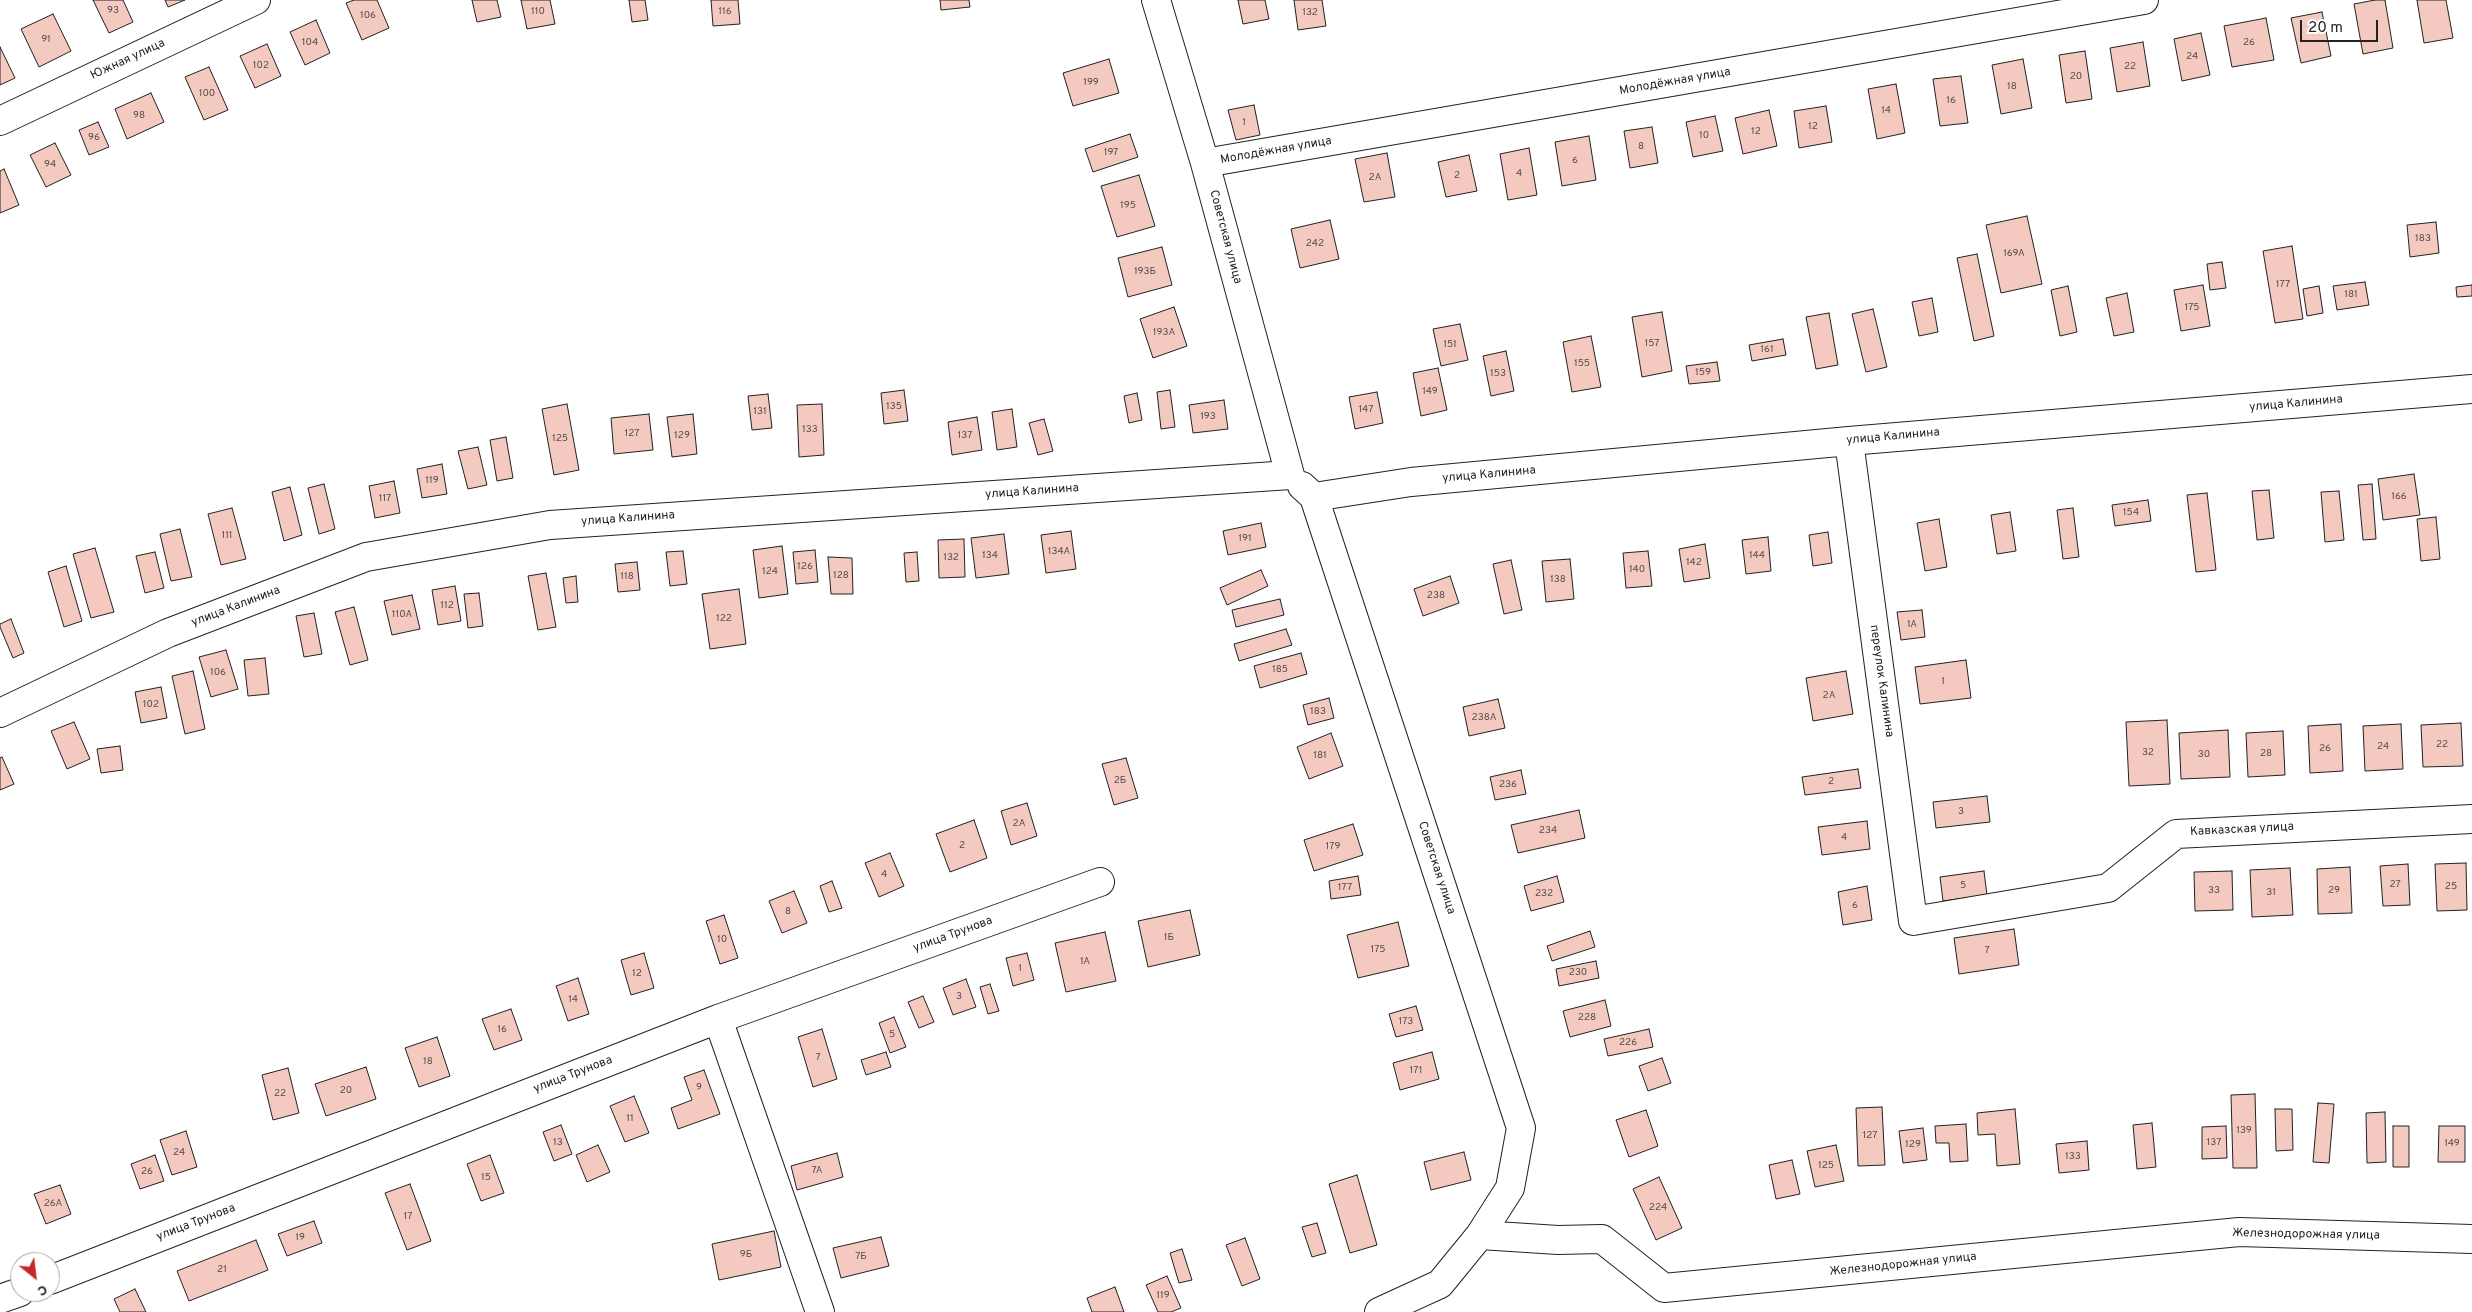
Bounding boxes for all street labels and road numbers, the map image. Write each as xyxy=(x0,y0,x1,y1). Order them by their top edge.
street label: Южная улица xyxy=(89,37,167,83)
street label: Молодёжная улица xyxy=(1618,65,1732,99)
street label: Молодёжная улица xyxy=(1219,134,1333,168)
street label: Советская улица xyxy=(1206,188,1244,286)
street label: улица Калинина xyxy=(2249,393,2343,415)
street label: улица Калинина xyxy=(1846,426,1940,448)
street label: улица Калинина xyxy=(1442,464,1536,486)
street label: улица Калинина xyxy=(985,482,1079,502)
street label: улица Калинина xyxy=(581,509,675,529)
street label: улица Калинина xyxy=(190,583,282,631)
street label: переулок Калинина xyxy=(1866,624,1896,738)
street label: Советская улица xyxy=(1414,820,1458,916)
street label: Кавказская улица xyxy=(2190,820,2294,840)
street label: улица Трунова xyxy=(911,914,995,956)
street label: улица Трунова xyxy=(531,1053,615,1097)
street label: улица Трунова xyxy=(154,1201,238,1245)
street label: Железнодорожная улица xyxy=(2232,1227,2380,1243)
street label: Железнодорожная улица xyxy=(1829,1250,1977,1280)

